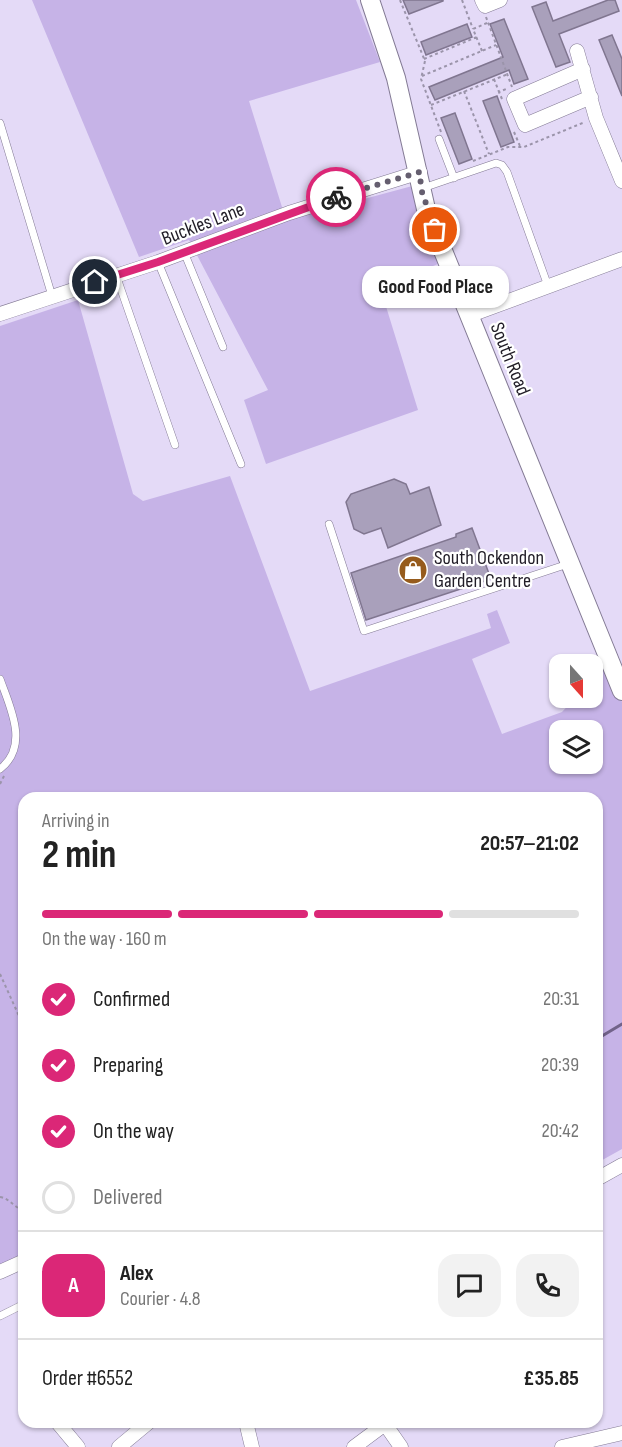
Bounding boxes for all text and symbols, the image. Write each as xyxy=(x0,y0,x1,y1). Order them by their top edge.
courier xyxy=(306,167,366,227)
icon: bike xyxy=(320,181,353,214)
street label: Buckles Lane xyxy=(158,197,248,251)
pin xyxy=(409,204,460,255)
icon: bag xyxy=(418,213,451,246)
pin xyxy=(69,256,120,307)
icon: home xyxy=(78,265,111,298)
callout: Good Food Place xyxy=(362,266,508,308)
text: Good Food Place xyxy=(378,275,493,299)
street label: South Road xyxy=(485,319,535,399)
place label: South Ockendon Garden Centre xyxy=(434,546,544,593)
shop icon: South Ockendon Garden Centre xyxy=(397,554,429,586)
north arrow xyxy=(549,654,603,708)
map controls xyxy=(549,654,603,774)
button: layers xyxy=(549,720,603,774)
text: Arriving in xyxy=(42,809,110,833)
text: 20:57–21:02 xyxy=(480,830,579,857)
text: 2 min xyxy=(42,832,116,879)
text: On the way · 160 m xyxy=(42,927,167,951)
icon: check xyxy=(42,983,75,1016)
text: Confirmed xyxy=(93,986,170,1013)
text: 20:31 xyxy=(543,987,579,1011)
icon: check xyxy=(42,1049,75,1082)
text: Preparing xyxy=(93,1052,163,1079)
text: 20:39 xyxy=(541,1053,579,1077)
icon: check xyxy=(42,1115,75,1148)
text: On the way xyxy=(93,1118,174,1145)
text: 20:42 xyxy=(542,1119,579,1143)
text: Delivered xyxy=(93,1184,162,1211)
button: chat xyxy=(438,1254,501,1317)
button: phone xyxy=(516,1254,579,1317)
text: Alex xyxy=(120,1260,153,1287)
text: A xyxy=(68,1272,79,1299)
text: Courier · 4.8 xyxy=(120,1287,201,1311)
text: Order #6552 xyxy=(42,1365,133,1392)
text: £35.85 xyxy=(523,1365,579,1392)

